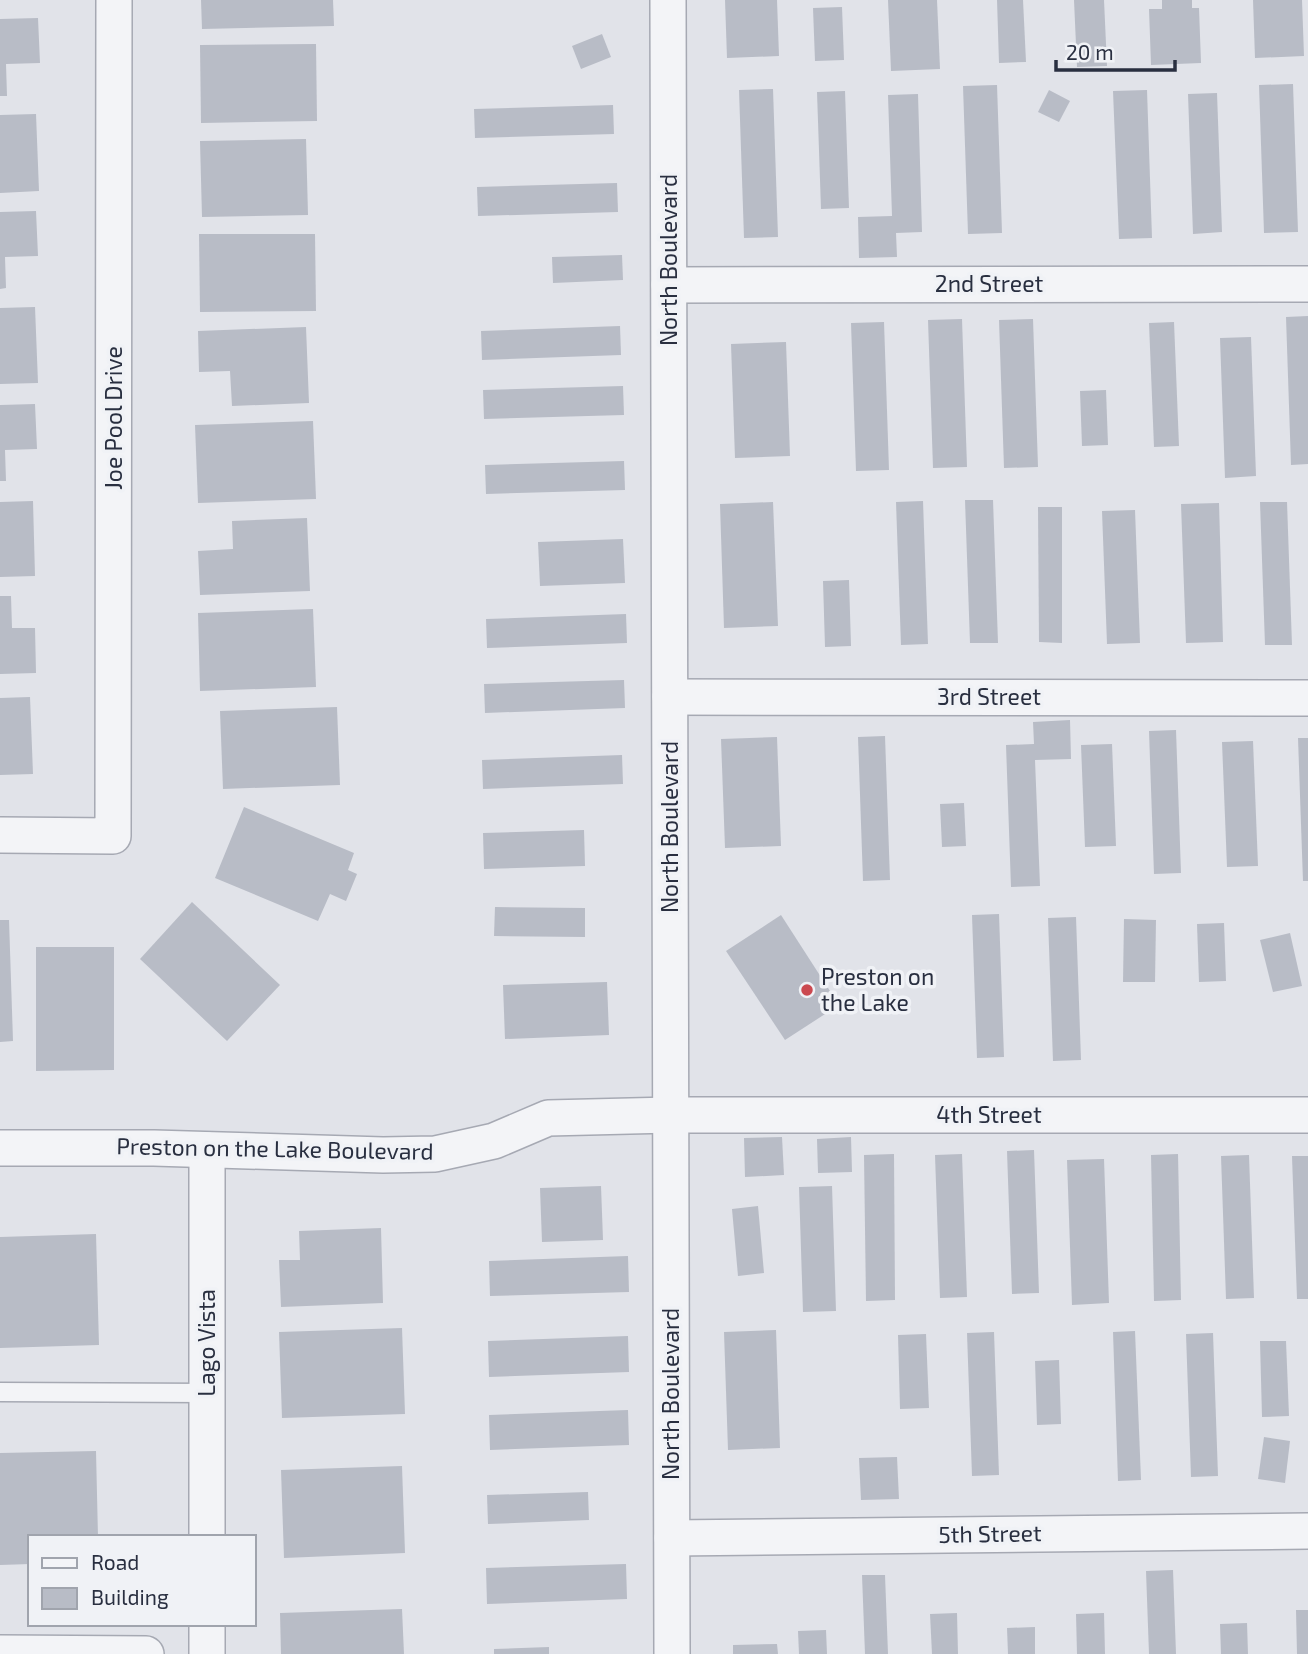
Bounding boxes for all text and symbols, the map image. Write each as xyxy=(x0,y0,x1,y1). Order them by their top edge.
scale bar xyxy=(1056,28,1175,72)
text: 20 m xyxy=(1066,39,1114,64)
street label: North Boulevard xyxy=(654,174,682,346)
street label: 2nd Street xyxy=(935,269,1043,297)
street label: Joe Pool Drive xyxy=(99,346,127,490)
street label: 3rd Street xyxy=(937,682,1041,710)
street label: North Boulevard xyxy=(655,741,683,913)
place label: Preston on the Lake xyxy=(821,962,934,1016)
marker: Preston on the Lake xyxy=(799,982,815,998)
street label: 4th Street xyxy=(936,1100,1042,1128)
street label: Preston on the Lake Boulevard xyxy=(116,1131,434,1165)
street label: Lago Vista xyxy=(192,1289,220,1397)
street label: North Boulevard xyxy=(656,1308,684,1480)
street label: 5th Street xyxy=(938,1518,1042,1548)
legend xyxy=(28,1535,256,1626)
text: Road xyxy=(91,1549,139,1574)
text: Building xyxy=(91,1584,169,1609)

